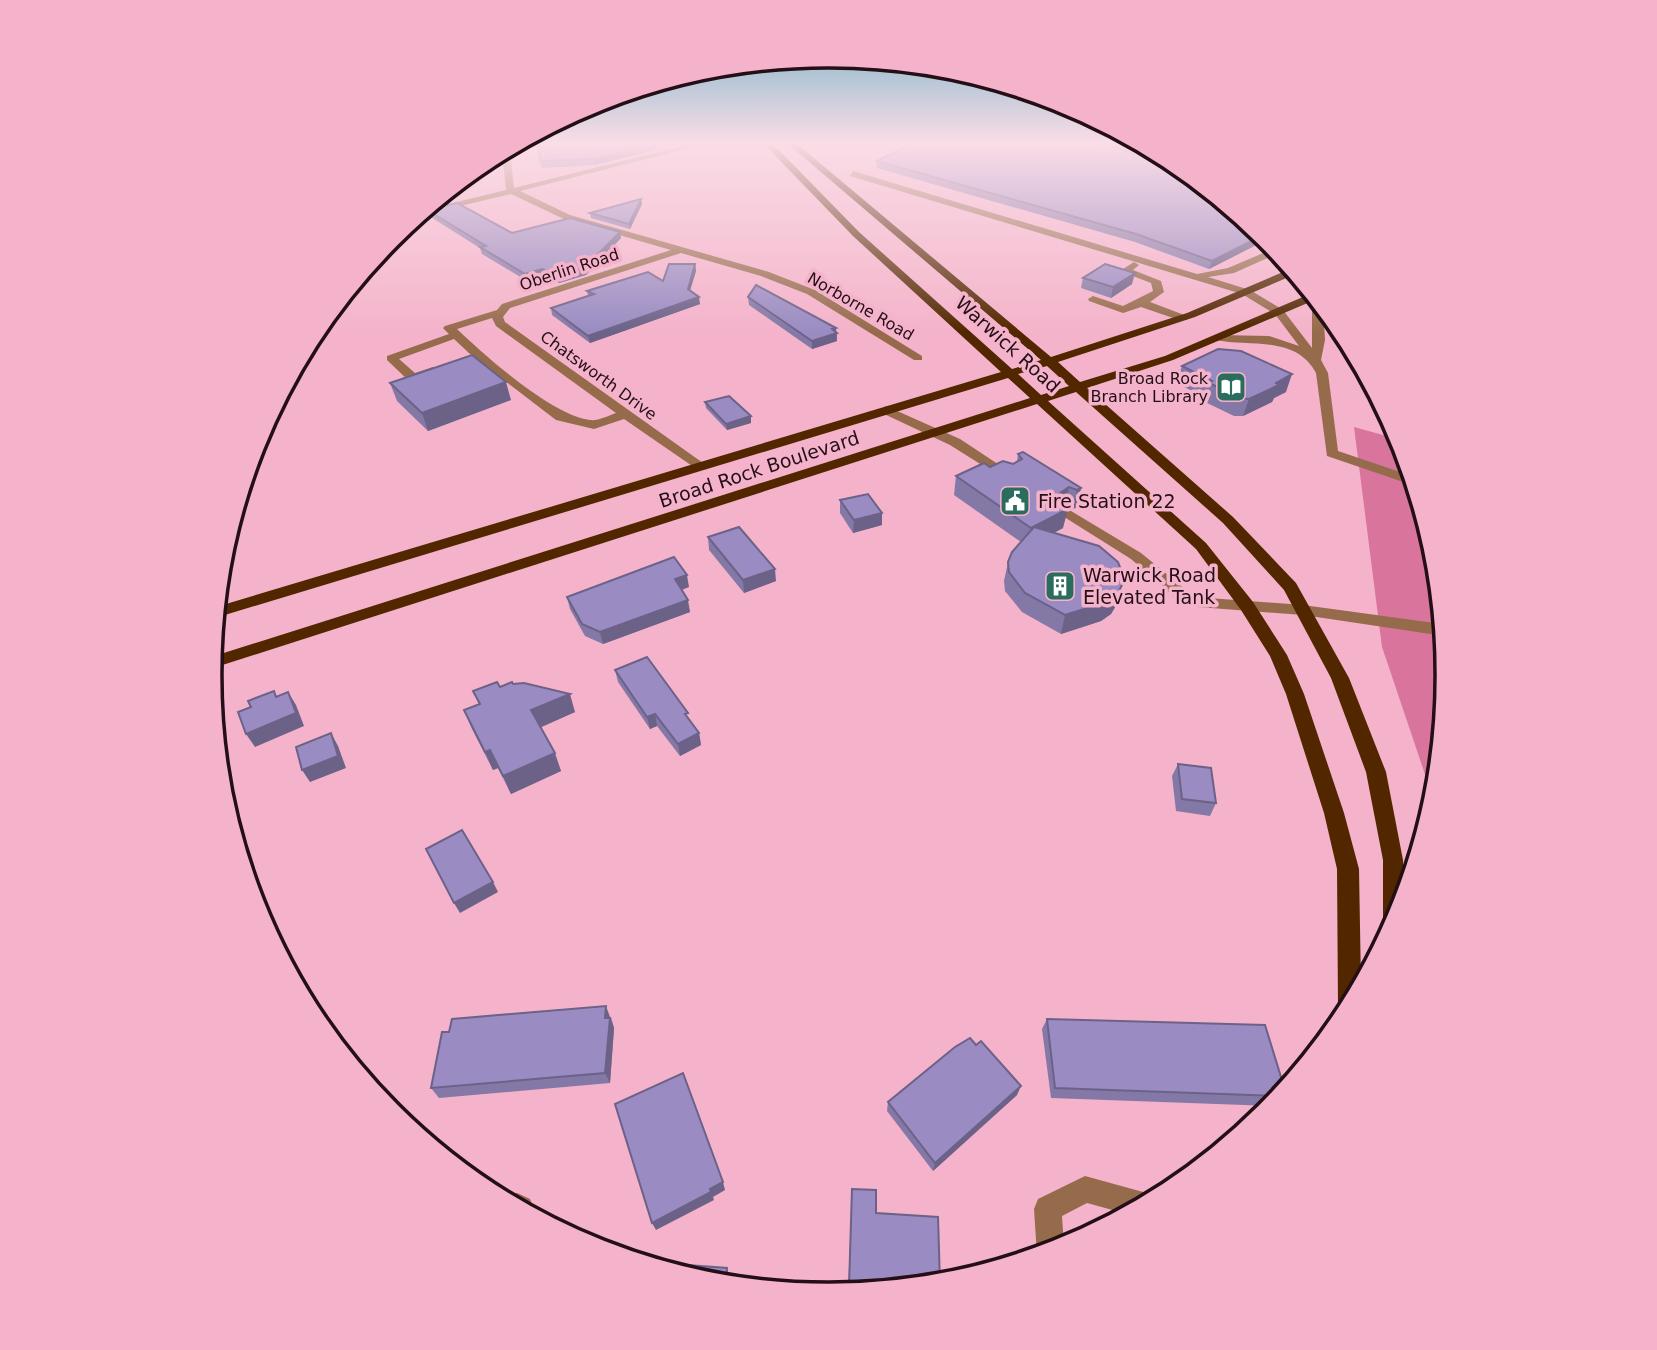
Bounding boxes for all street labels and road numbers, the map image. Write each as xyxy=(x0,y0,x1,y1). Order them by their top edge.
street label: Oberlin Road xyxy=(517,244,621,294)
street label: Norborne Road xyxy=(804,268,917,345)
street label: Warwick Road xyxy=(951,291,1065,397)
street label: Chatsworth Drive xyxy=(537,327,661,424)
street label: Broad Rock Boulevard xyxy=(656,426,862,512)

